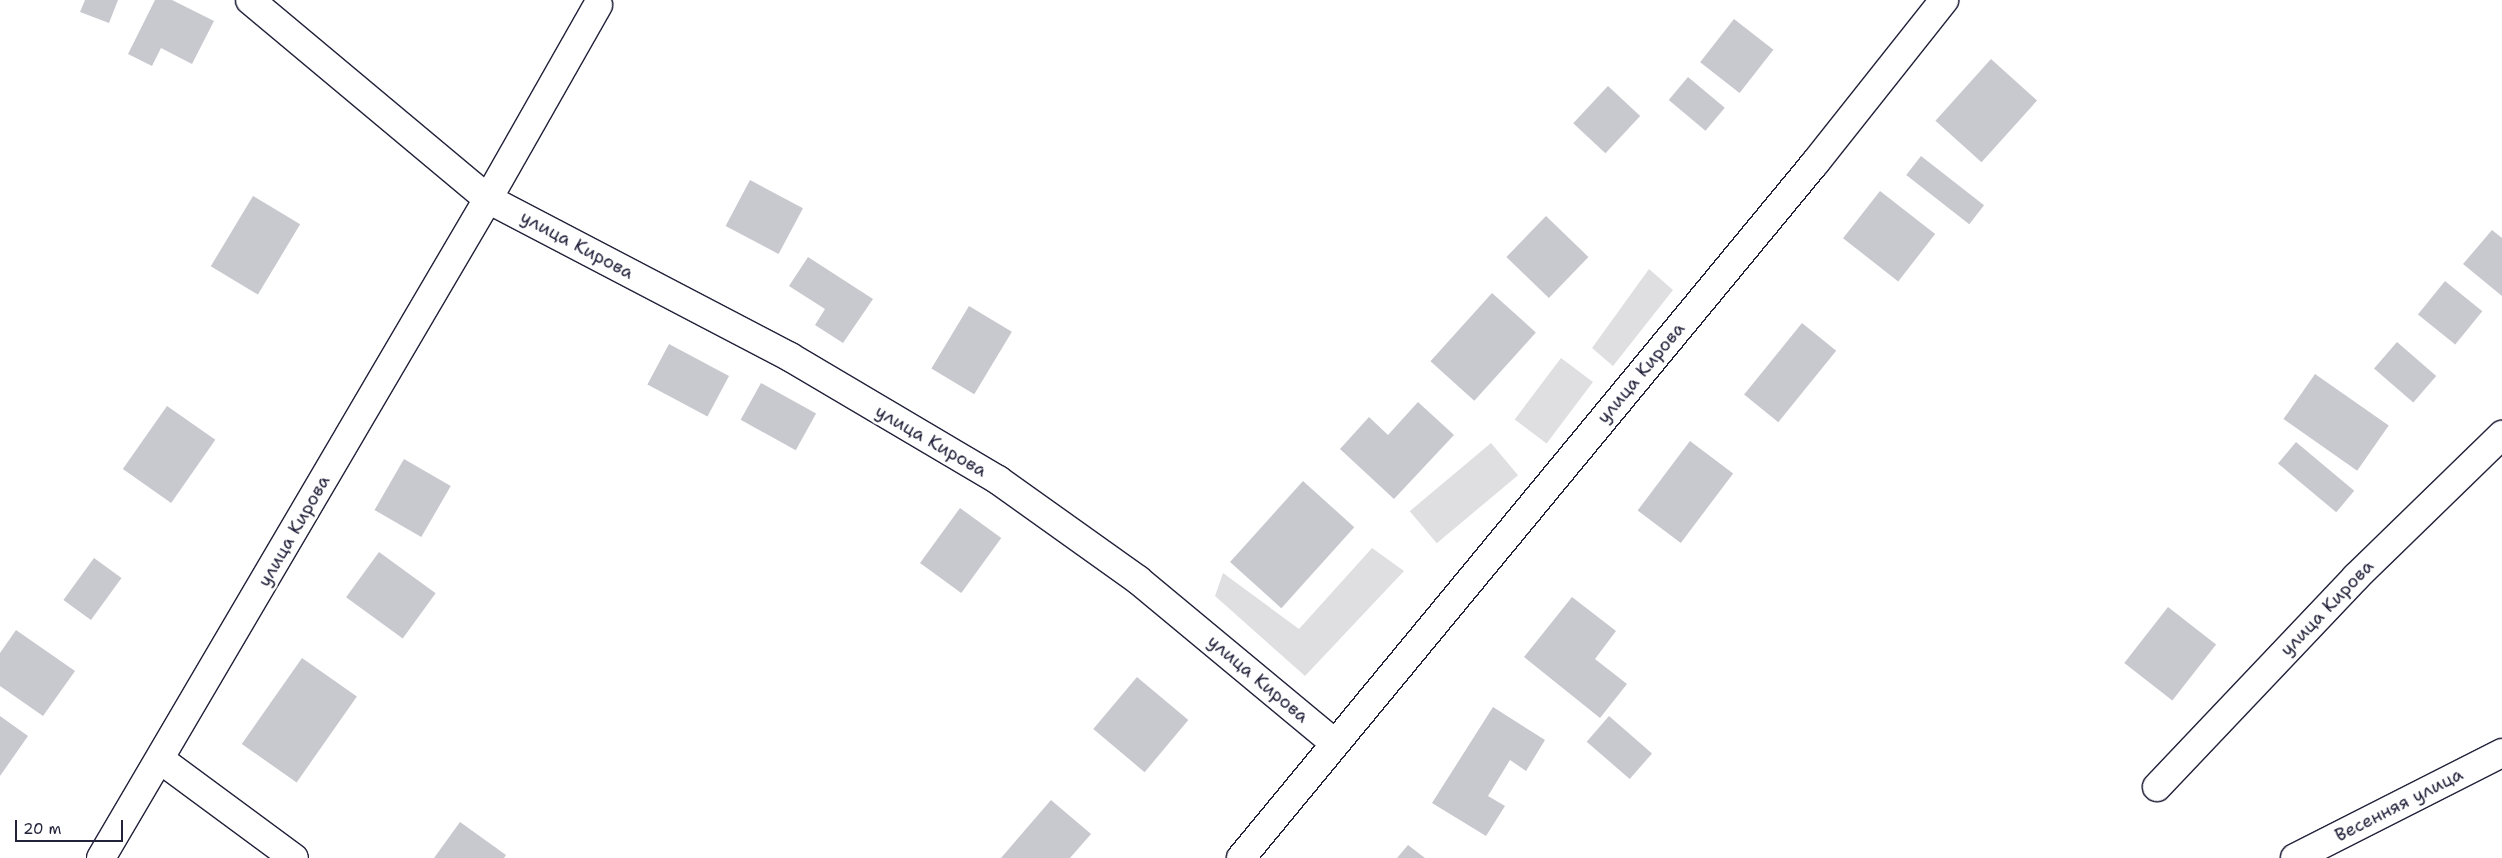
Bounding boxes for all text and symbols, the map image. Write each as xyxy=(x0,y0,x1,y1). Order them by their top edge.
street label: улица Кирова xyxy=(517,206,637,284)
street label: улица Кирова xyxy=(1593,318,1689,428)
street label: улица Кирова xyxy=(871,400,991,482)
street label: улица Кирова xyxy=(253,471,335,591)
street label: улица Кирова xyxy=(2276,556,2378,660)
street label: улица Кирова xyxy=(1203,631,1313,727)
street label: Весенняя улица xyxy=(2331,763,2467,847)
scale bar xyxy=(18,810,125,842)
text: 20 m xyxy=(23,819,62,839)

